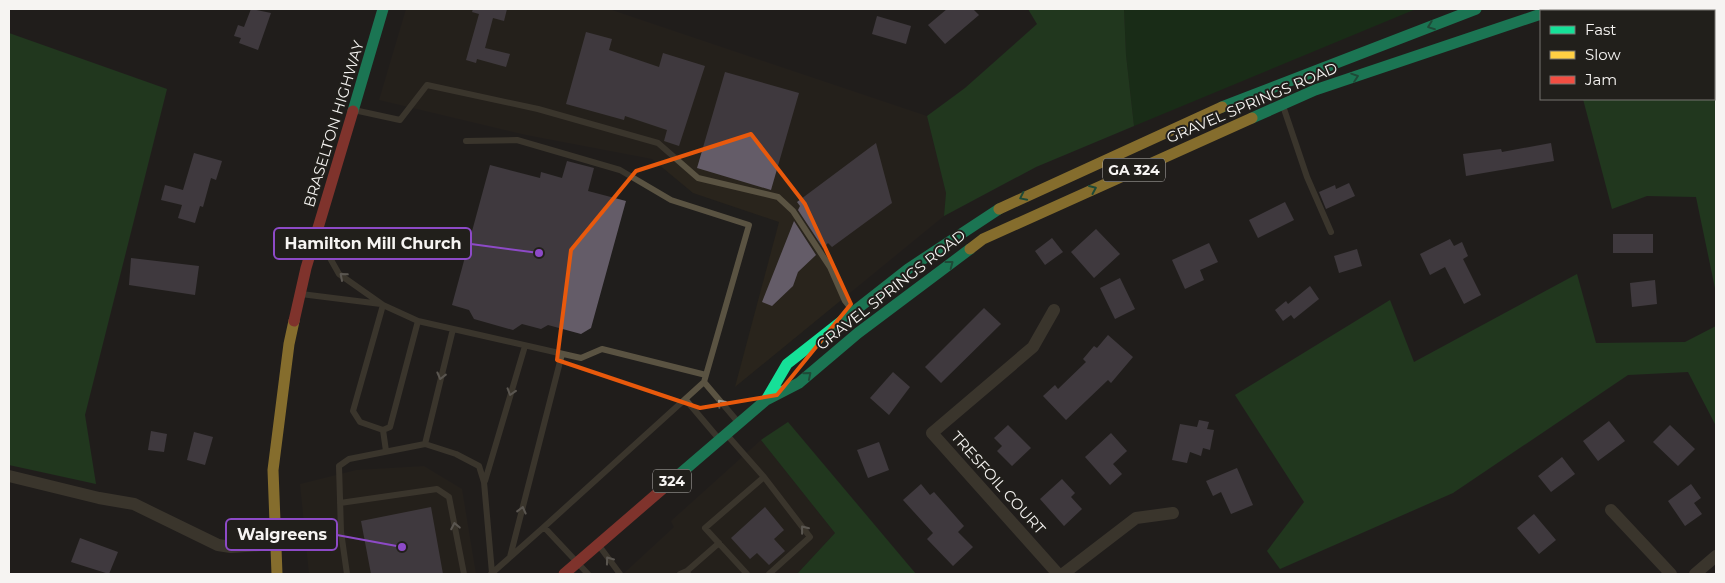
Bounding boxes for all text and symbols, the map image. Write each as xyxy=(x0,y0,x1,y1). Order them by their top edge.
legend xyxy=(1540,10,1715,100)
one-way arrow xyxy=(1427,20,1436,30)
text: Fast xyxy=(1585,20,1616,39)
street label: BRASELTON HIGHWAY xyxy=(299,38,368,209)
text: Slow xyxy=(1585,45,1621,64)
street label: GRAVEL SPRINGS ROAD xyxy=(1163,58,1340,147)
text: Jam xyxy=(1584,70,1617,89)
one-way arrow xyxy=(1350,73,1358,83)
road number: GA 324 xyxy=(1103,158,1165,182)
one-way arrow xyxy=(1088,185,1097,195)
one-way arrow xyxy=(1019,191,1028,201)
street label: GRAVEL SPRINGS ROAD xyxy=(812,225,969,354)
callout: Hamilton Mill Church xyxy=(274,228,471,259)
text: Hamilton Mill Church xyxy=(284,234,462,253)
one-way arrow xyxy=(944,261,954,270)
one-way arrow xyxy=(340,273,349,282)
one-way arrow xyxy=(437,372,447,380)
one-way arrow xyxy=(802,372,811,381)
one-way arrow xyxy=(507,388,517,396)
one-way arrow xyxy=(718,399,727,408)
street label: TRESFOIL COURT xyxy=(947,427,1050,538)
road number: 324 xyxy=(653,470,691,492)
one-way arrow xyxy=(516,506,527,515)
callout: Walgreens xyxy=(226,519,337,550)
one-way arrow xyxy=(450,522,460,531)
text: Walgreens xyxy=(237,525,328,544)
one-way arrow xyxy=(800,525,809,534)
one-way arrow xyxy=(606,556,615,565)

